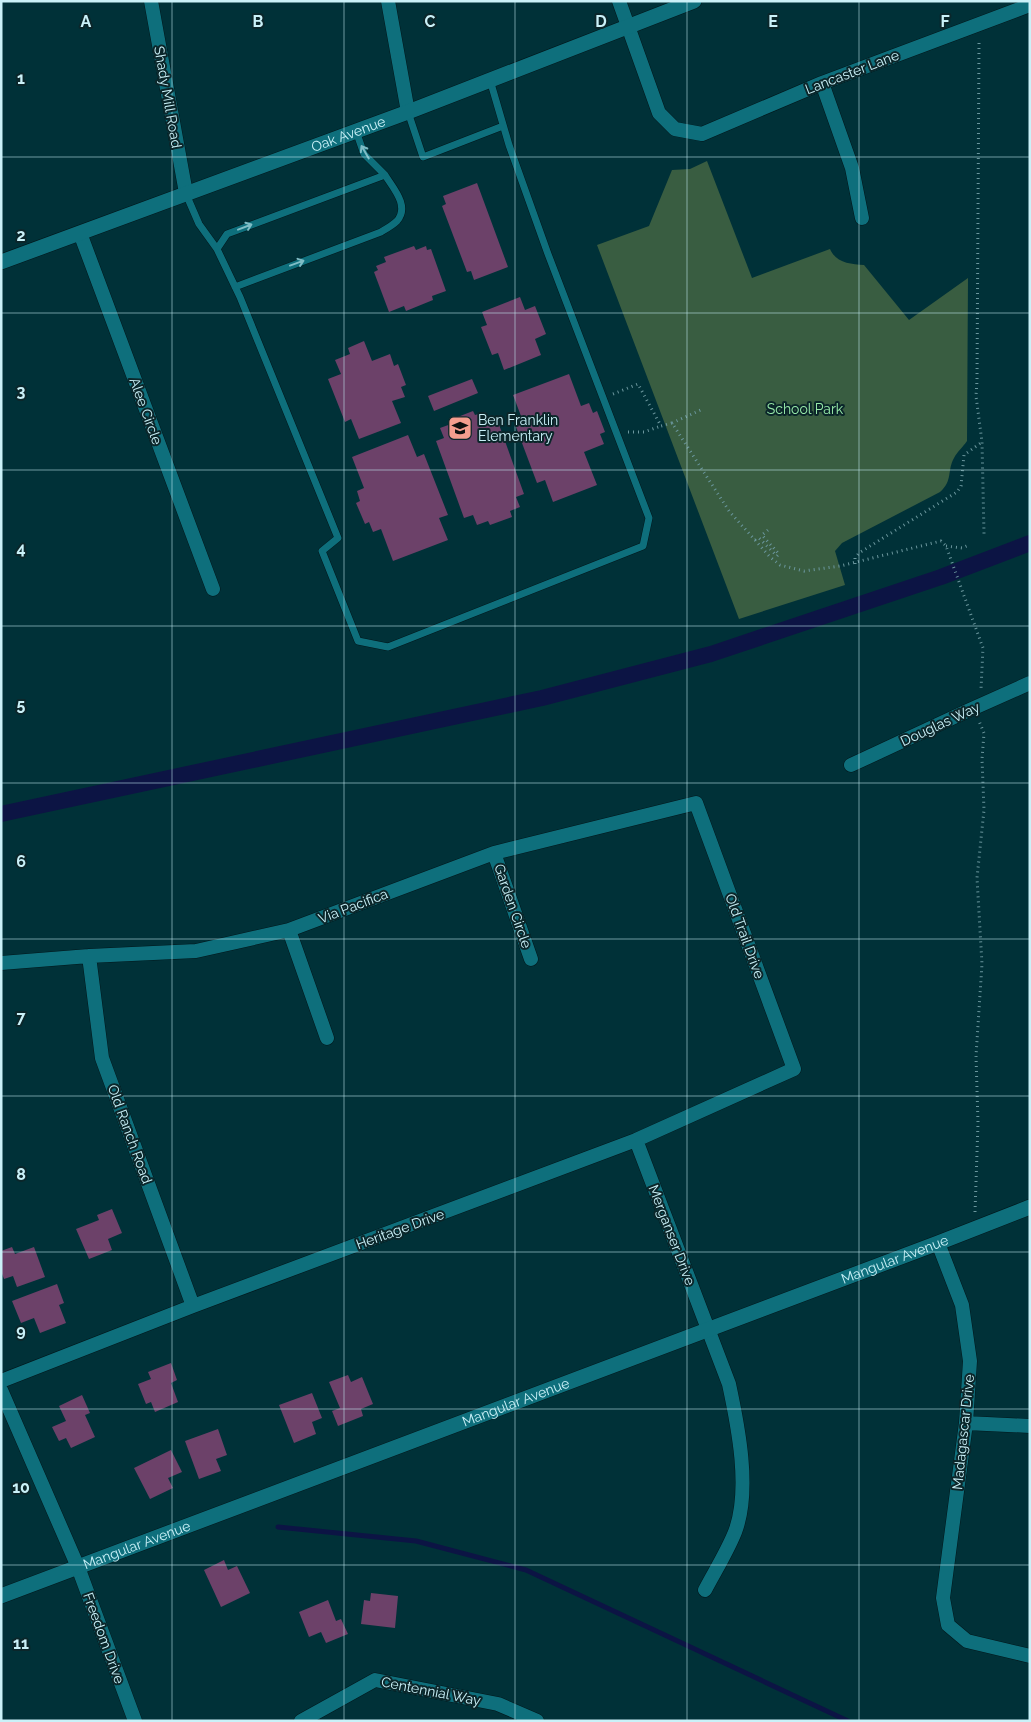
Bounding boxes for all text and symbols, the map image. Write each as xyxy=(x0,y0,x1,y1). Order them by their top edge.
text: A xyxy=(81,12,92,31)
text: B xyxy=(253,12,264,31)
text: C xyxy=(425,12,436,31)
text: D xyxy=(595,12,607,31)
text: E xyxy=(768,12,778,31)
text: F xyxy=(940,12,950,31)
street label: Shady Mill Road xyxy=(151,45,185,149)
street label: Lancaster Lane xyxy=(803,47,901,97)
text: 1 xyxy=(17,69,25,88)
street label: Oak Avenue xyxy=(309,113,387,155)
one-way arrow xyxy=(360,145,370,159)
one-way arrow xyxy=(237,222,252,231)
text: 2 xyxy=(16,226,26,245)
one-way arrow xyxy=(289,258,304,268)
street label: Alee Circle xyxy=(126,375,166,447)
text: 3 xyxy=(17,382,26,401)
park label: School Park xyxy=(767,401,844,417)
place label: Ben Franklin Elementary xyxy=(478,412,558,444)
school or university icon: Ben Franklin Elementary xyxy=(447,415,473,441)
text: 4 xyxy=(16,539,26,558)
text: 5 xyxy=(17,695,26,714)
street label: Douglas Way xyxy=(898,699,982,749)
text: 6 xyxy=(16,852,26,871)
street label: Garden Circle xyxy=(491,862,535,950)
street label: Via Pacifica xyxy=(316,885,390,927)
street label: Old Trail Drive xyxy=(722,891,768,981)
text: 7 xyxy=(17,1008,26,1027)
street label: Old Ranch Road xyxy=(105,1082,155,1186)
text: 8 xyxy=(16,1165,26,1184)
street label: Merganser Drive xyxy=(646,1183,698,1287)
street label: Heritage Drive xyxy=(354,1206,446,1252)
street label: Mangular Avenue xyxy=(839,1232,951,1287)
text: 9 xyxy=(16,1321,26,1340)
street label: Madagascar Drive xyxy=(949,1373,977,1491)
street label: Mangular Avenue xyxy=(460,1375,572,1430)
text: 10 xyxy=(12,1478,30,1497)
street label: Mangular Avenue xyxy=(81,1517,193,1572)
street label: Freedom Drive xyxy=(80,1590,128,1686)
text: 11 xyxy=(13,1634,29,1653)
street label: Centennial Way xyxy=(380,1674,483,1709)

